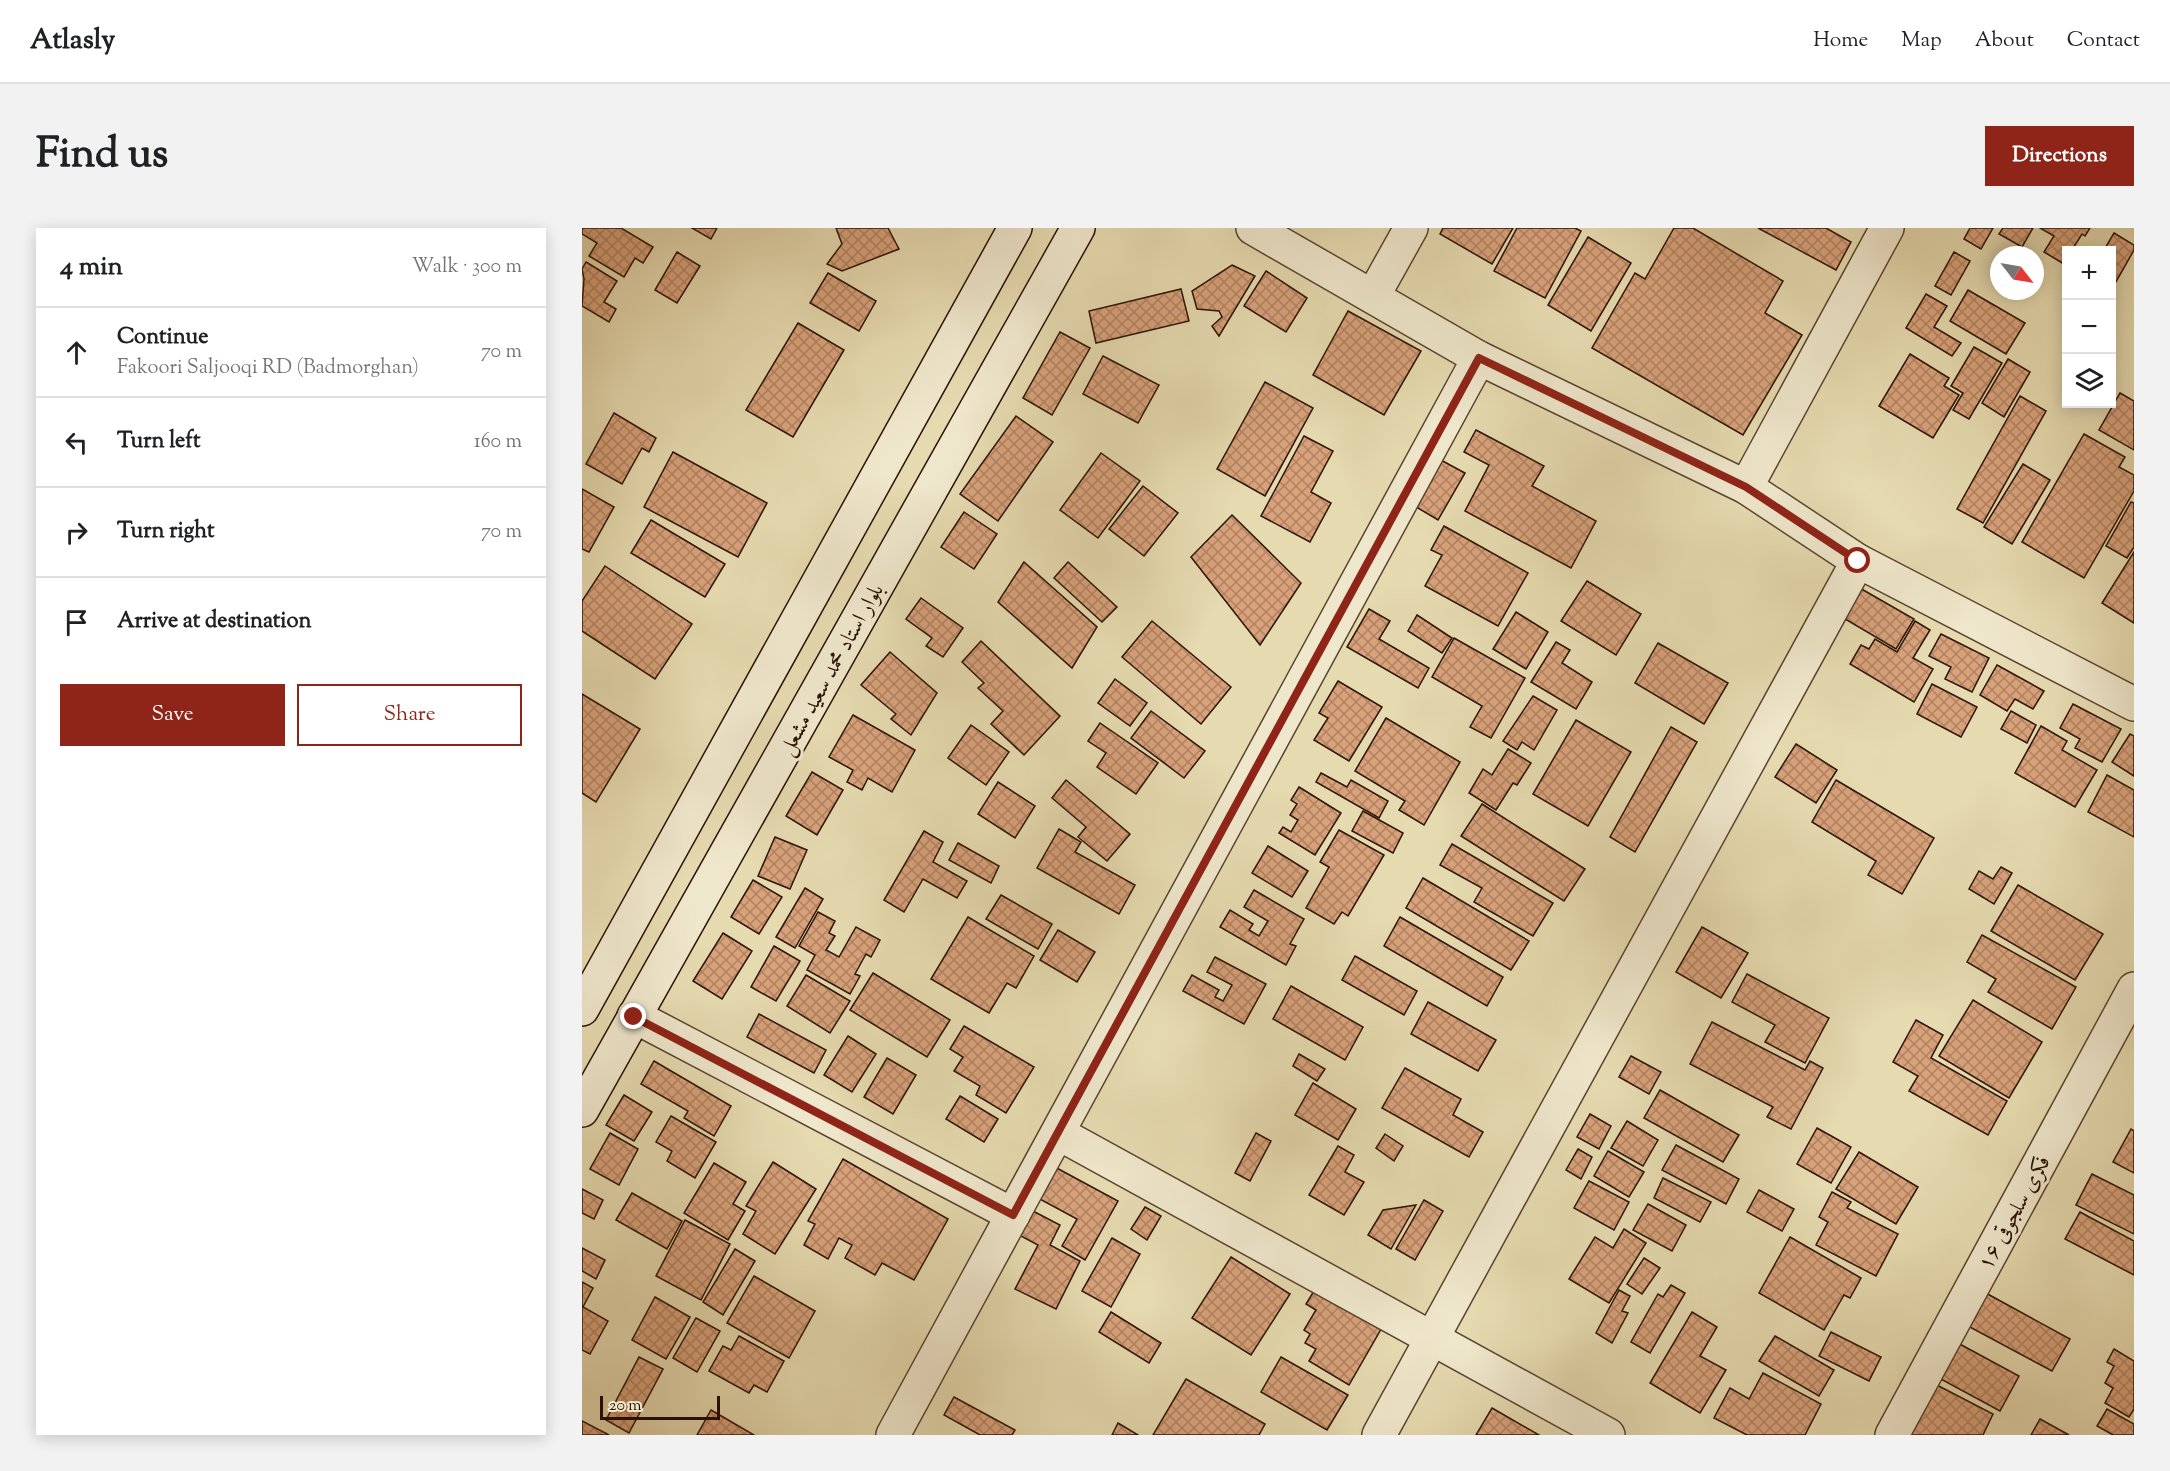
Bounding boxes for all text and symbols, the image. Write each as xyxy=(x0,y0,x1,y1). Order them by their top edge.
text: Atlasly xyxy=(30,21,115,61)
text: Home xyxy=(1813,26,1868,56)
text: Map xyxy=(1901,26,1942,56)
text: About xyxy=(1975,26,2034,56)
text: Contact xyxy=(2067,26,2140,56)
text: Find us xyxy=(36,126,168,186)
button: Directions xyxy=(1985,126,2134,186)
north arrow xyxy=(1990,246,2044,300)
map controls xyxy=(2062,246,2116,408)
button: + xyxy=(2062,246,2116,300)
text: 4 min xyxy=(60,249,123,286)
text: Walk · 300 m xyxy=(412,253,522,282)
button: − xyxy=(2062,300,2116,354)
text: Continue xyxy=(117,322,208,354)
icon: ahead xyxy=(60,336,93,369)
text: 70 m xyxy=(481,338,522,367)
text: Fakoori Saljooqi RD (Badmorghan) xyxy=(117,354,419,383)
button: layers xyxy=(2062,354,2116,408)
icon: left xyxy=(60,426,93,459)
text: Turn left xyxy=(117,426,200,458)
text: 160 m xyxy=(474,428,522,457)
icon: right xyxy=(60,516,93,549)
text: Turn right xyxy=(117,516,214,548)
text: 70 m xyxy=(481,518,522,547)
route start xyxy=(1844,547,1870,573)
street label: بلوار استاد محمد سعید مشعل xyxy=(772,578,893,762)
icon: arrive xyxy=(60,606,93,639)
text: Arrive at destination xyxy=(117,606,312,638)
button: Save xyxy=(60,684,285,746)
button: Share xyxy=(297,684,522,746)
route end xyxy=(620,1003,646,1029)
street label: فکری سلجوقی ۱۶ xyxy=(1971,1150,2060,1277)
scale bar xyxy=(600,1393,720,1420)
text: 20 m xyxy=(609,1395,642,1418)

